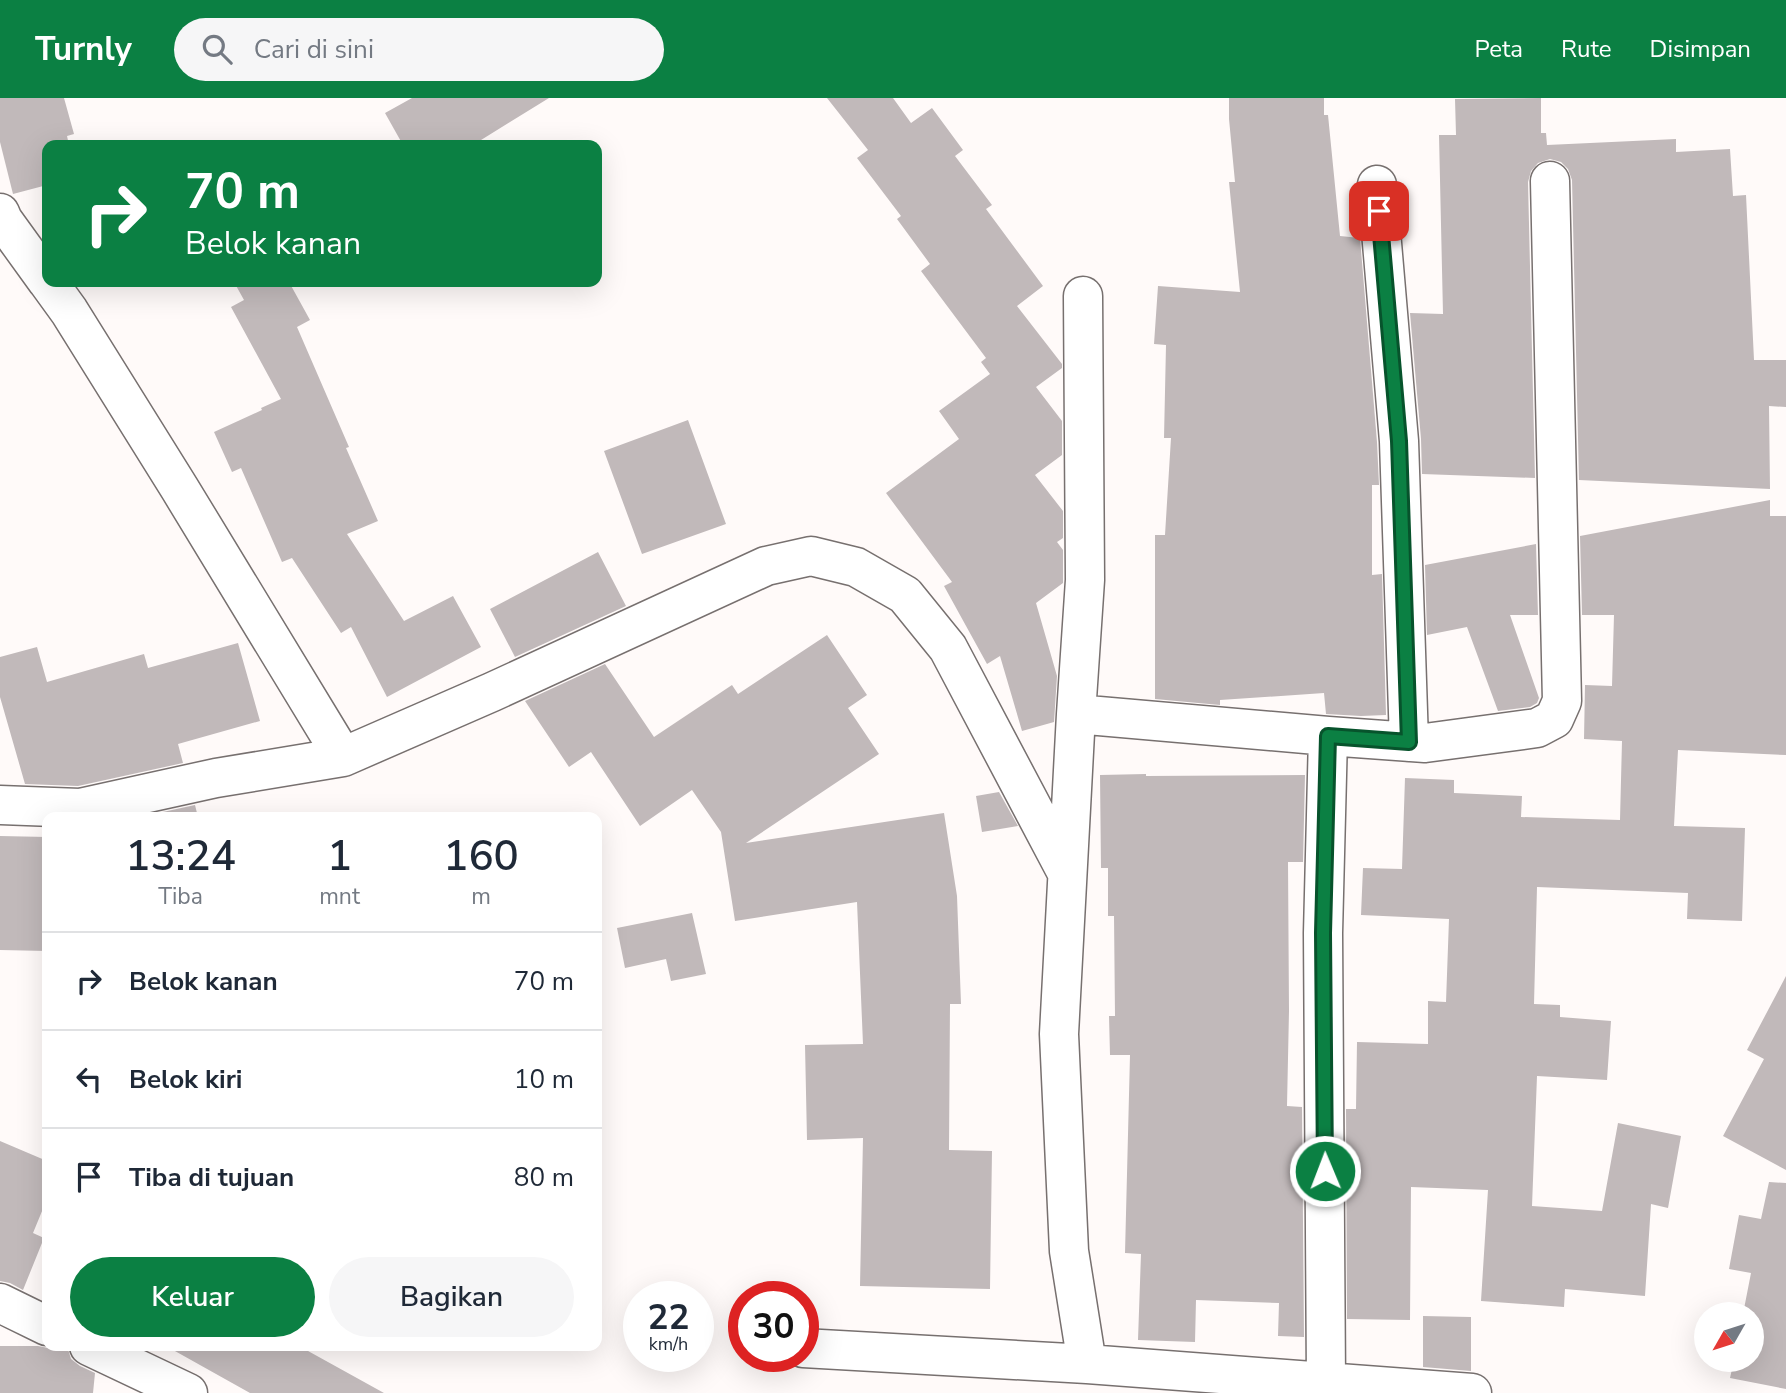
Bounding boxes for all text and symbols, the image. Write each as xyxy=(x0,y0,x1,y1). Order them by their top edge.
search box xyxy=(174,18,664,81)
text: Turnly xyxy=(35,27,132,72)
icon: search xyxy=(198,30,236,68)
text: Cari di sini xyxy=(254,32,374,67)
text: Peta xyxy=(1474,33,1523,65)
text: Rute xyxy=(1561,33,1612,65)
text: Disimpan xyxy=(1650,33,1751,65)
text: 70 m xyxy=(185,158,300,225)
icon: right xyxy=(70,168,161,259)
pin xyxy=(1349,181,1409,241)
icon: arrive xyxy=(1360,192,1398,230)
text: Belok kanan xyxy=(185,222,361,265)
text: 13:24 xyxy=(125,828,236,885)
text: 1 xyxy=(327,828,352,885)
text: 160 xyxy=(443,828,519,885)
text: Tiba xyxy=(158,881,203,912)
text: mnt xyxy=(319,881,360,912)
text: m xyxy=(471,881,491,912)
icon: right xyxy=(70,962,108,1000)
text: Belok kanan xyxy=(129,964,278,999)
text: 70 m xyxy=(514,964,574,999)
icon: left xyxy=(70,1060,108,1098)
text: Belok kiri xyxy=(129,1062,242,1097)
text: 10 m xyxy=(514,1062,574,1097)
position arrow xyxy=(1288,1134,1362,1208)
icon: arrive xyxy=(70,1158,108,1196)
text: Tiba di tujuan xyxy=(129,1160,294,1195)
text: 80 m xyxy=(514,1160,574,1195)
button: Keluar xyxy=(70,1257,315,1337)
button: Bagikan xyxy=(329,1257,574,1337)
speed limit sign: 30 xyxy=(728,1281,819,1372)
text: 22 xyxy=(647,1294,690,1341)
north arrow xyxy=(1694,1302,1764,1372)
map controls xyxy=(1694,1302,1764,1372)
text: km/h xyxy=(649,1332,688,1356)

